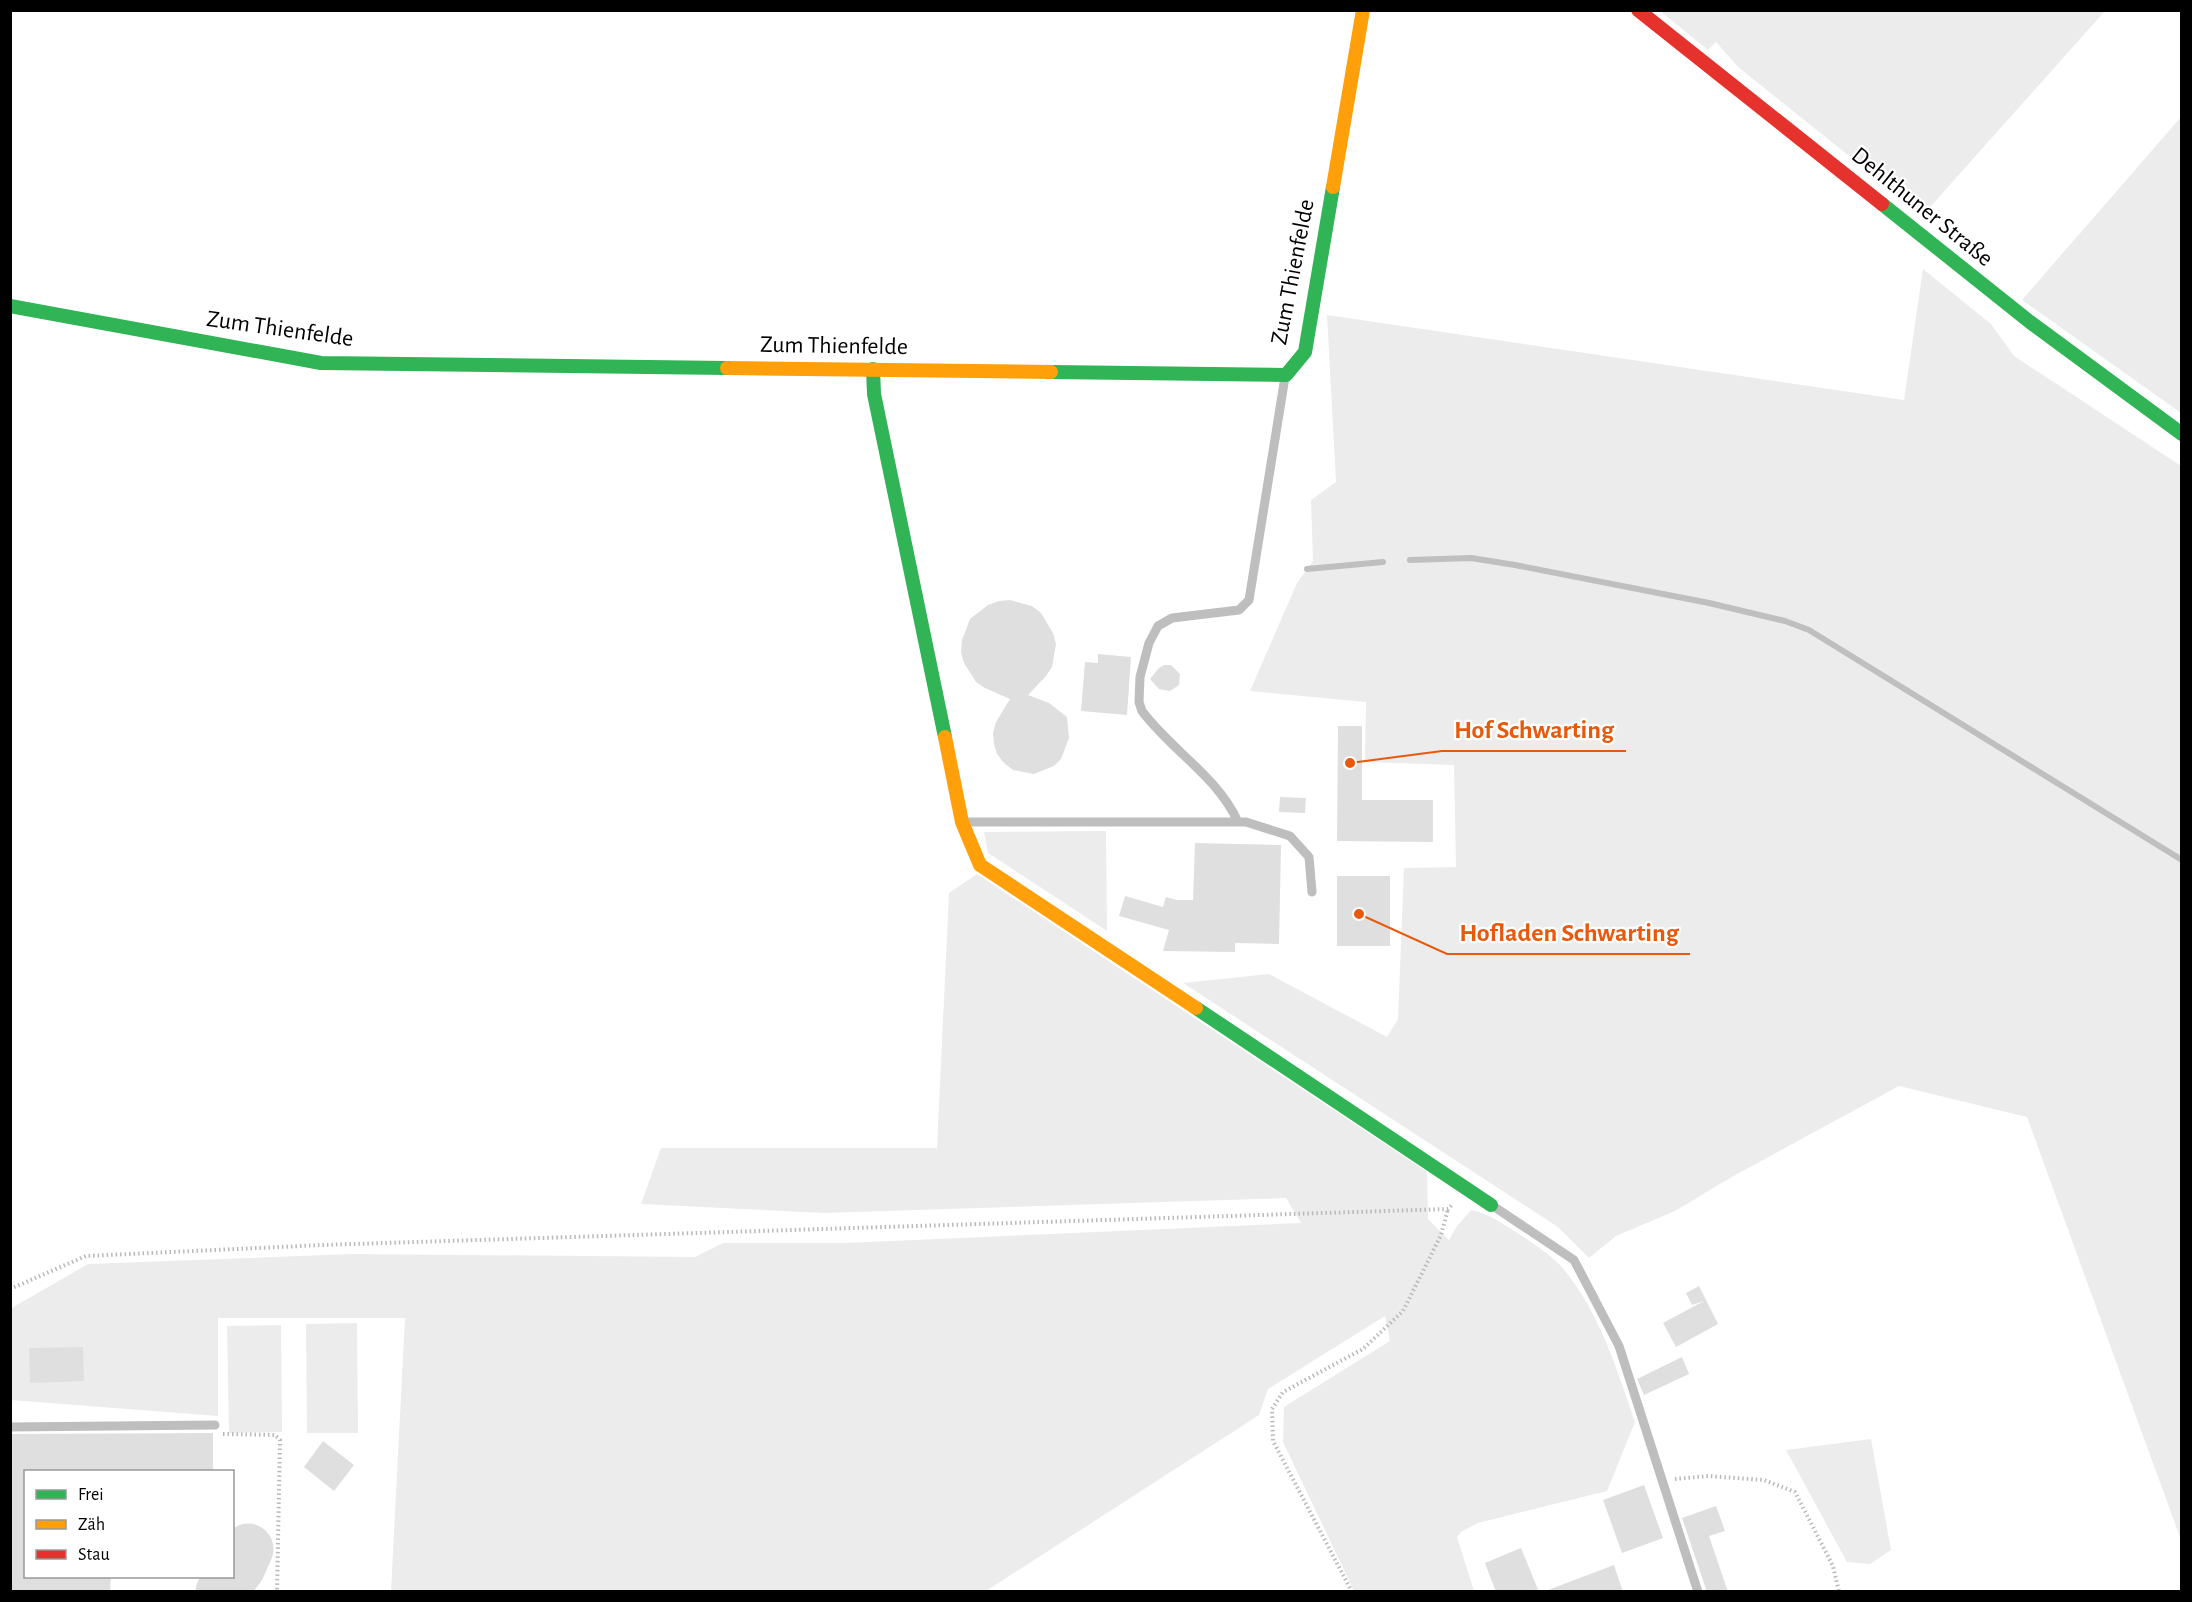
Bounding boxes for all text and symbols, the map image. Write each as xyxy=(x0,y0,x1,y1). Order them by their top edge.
street label: Dehlthuner Straße xyxy=(1847,143,1997,271)
street label: Zum Thienfelde xyxy=(1267,197,1319,347)
street label: Zum Thienfelde xyxy=(205,307,355,351)
street label: Zum Thienfelde xyxy=(760,333,908,359)
callout: Hof Schwarting xyxy=(1442,707,1626,751)
text: Hof Schwarting xyxy=(1454,717,1615,743)
callout: Hofladen Schwarting xyxy=(1447,910,1690,954)
text: Hofladen Schwarting xyxy=(1459,920,1680,946)
legend xyxy=(24,1470,234,1578)
text: Frei xyxy=(78,1486,104,1504)
text: Zäh xyxy=(78,1516,105,1534)
text: Stau xyxy=(78,1546,110,1564)

